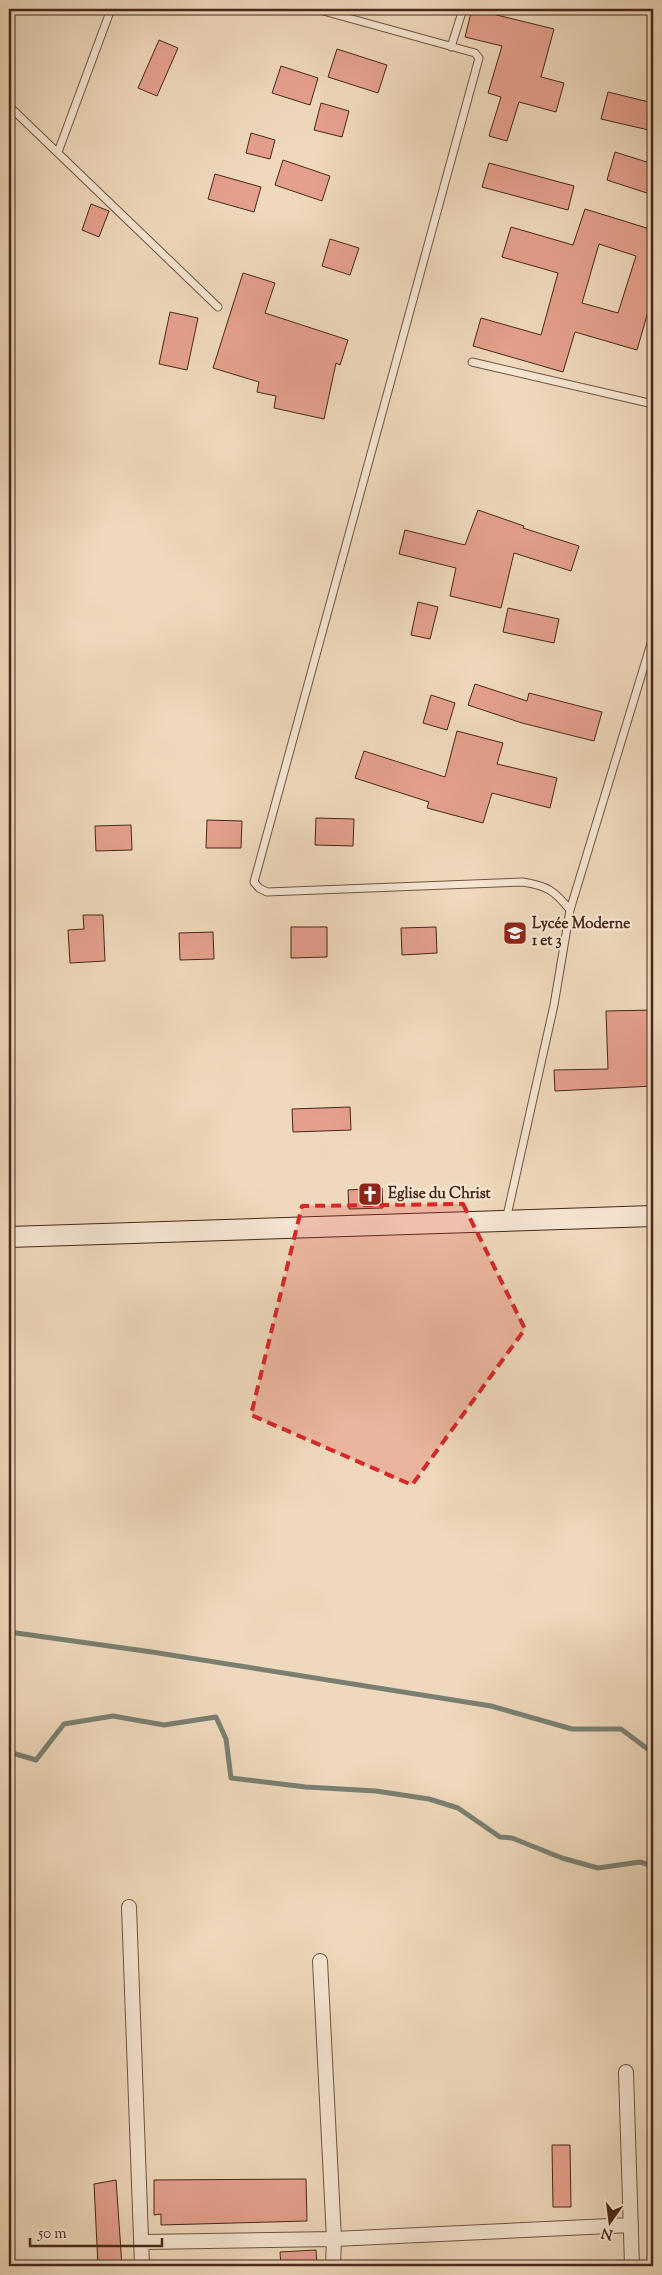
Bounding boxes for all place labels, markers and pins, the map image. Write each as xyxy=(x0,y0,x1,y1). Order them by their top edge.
place label: Lycée Moderne 1 et 3 xyxy=(532,914,630,952)
school or university icon: Lycée Moderne 1 et 3 xyxy=(502,920,528,946)
church icon: Eglise du Christ xyxy=(357,1181,383,1207)
place label: Eglise du Christ xyxy=(388,1184,492,1205)

